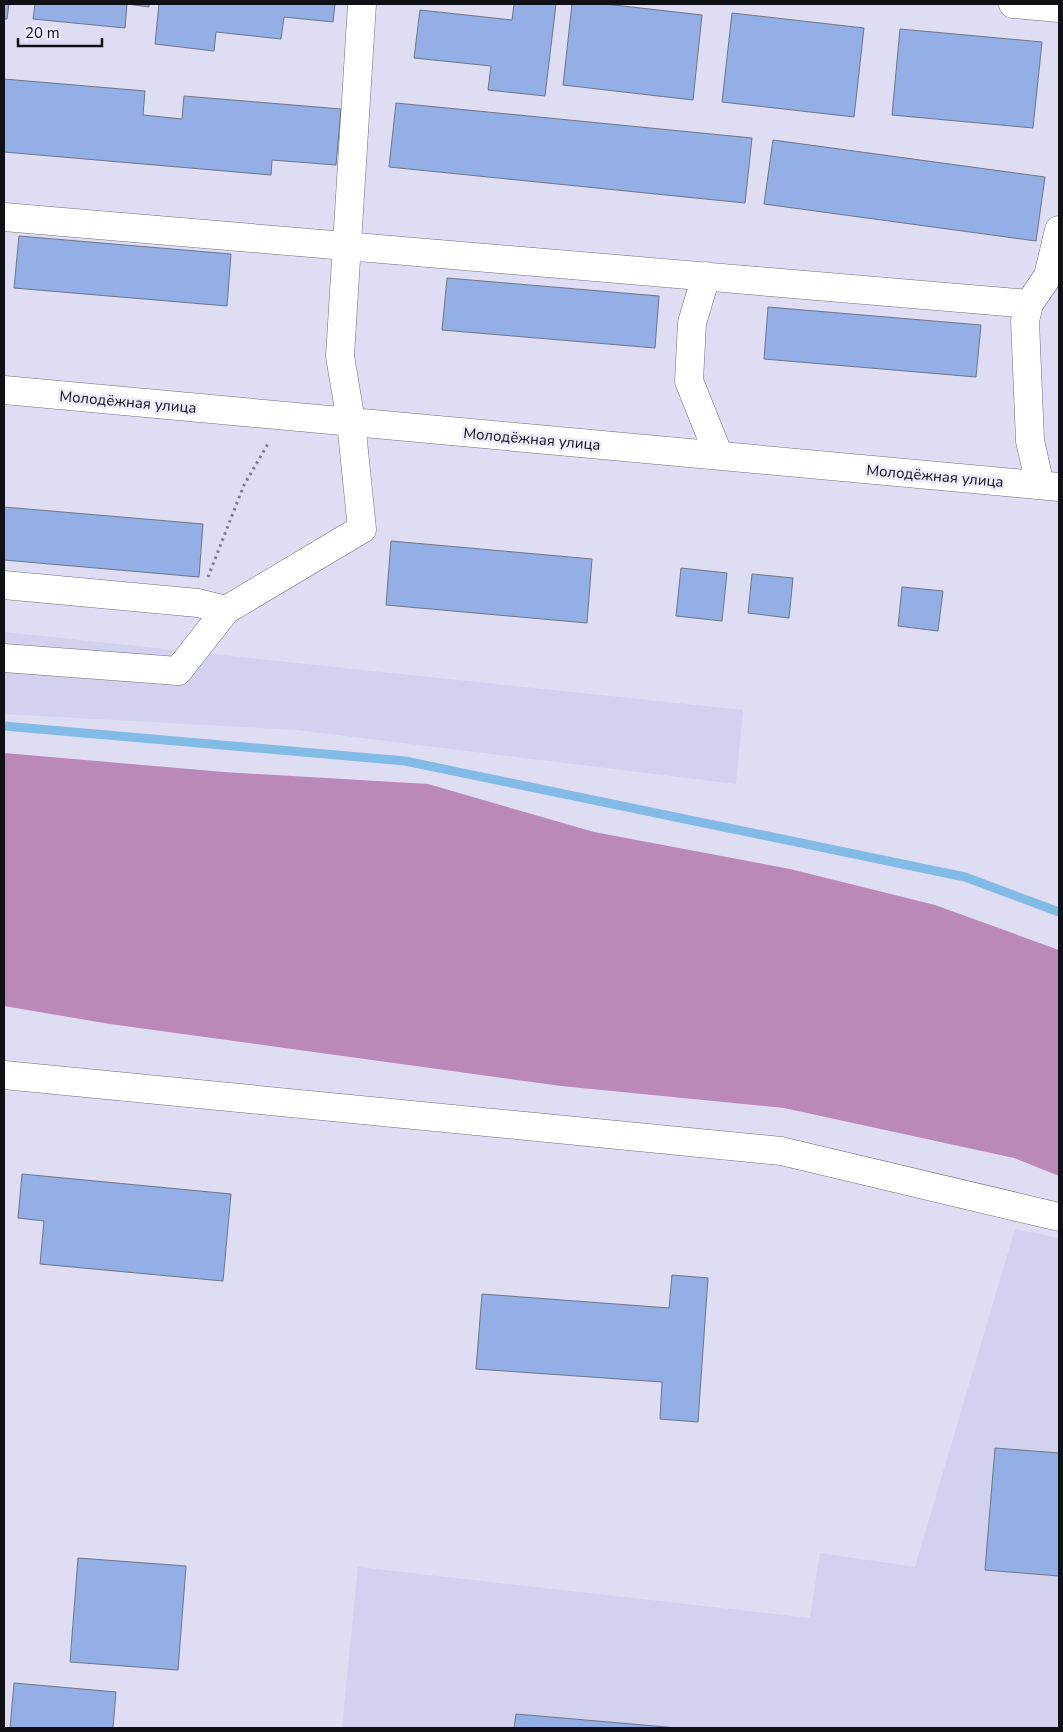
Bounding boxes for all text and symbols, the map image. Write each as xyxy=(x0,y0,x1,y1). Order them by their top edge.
scale bar xyxy=(18,15,101,47)
text: 20 m xyxy=(25,23,60,43)
street label: Молодёжная улица xyxy=(59,386,197,418)
street label: Молодёжная улица xyxy=(463,423,601,455)
street label: Молодёжная улица xyxy=(866,460,1004,492)

